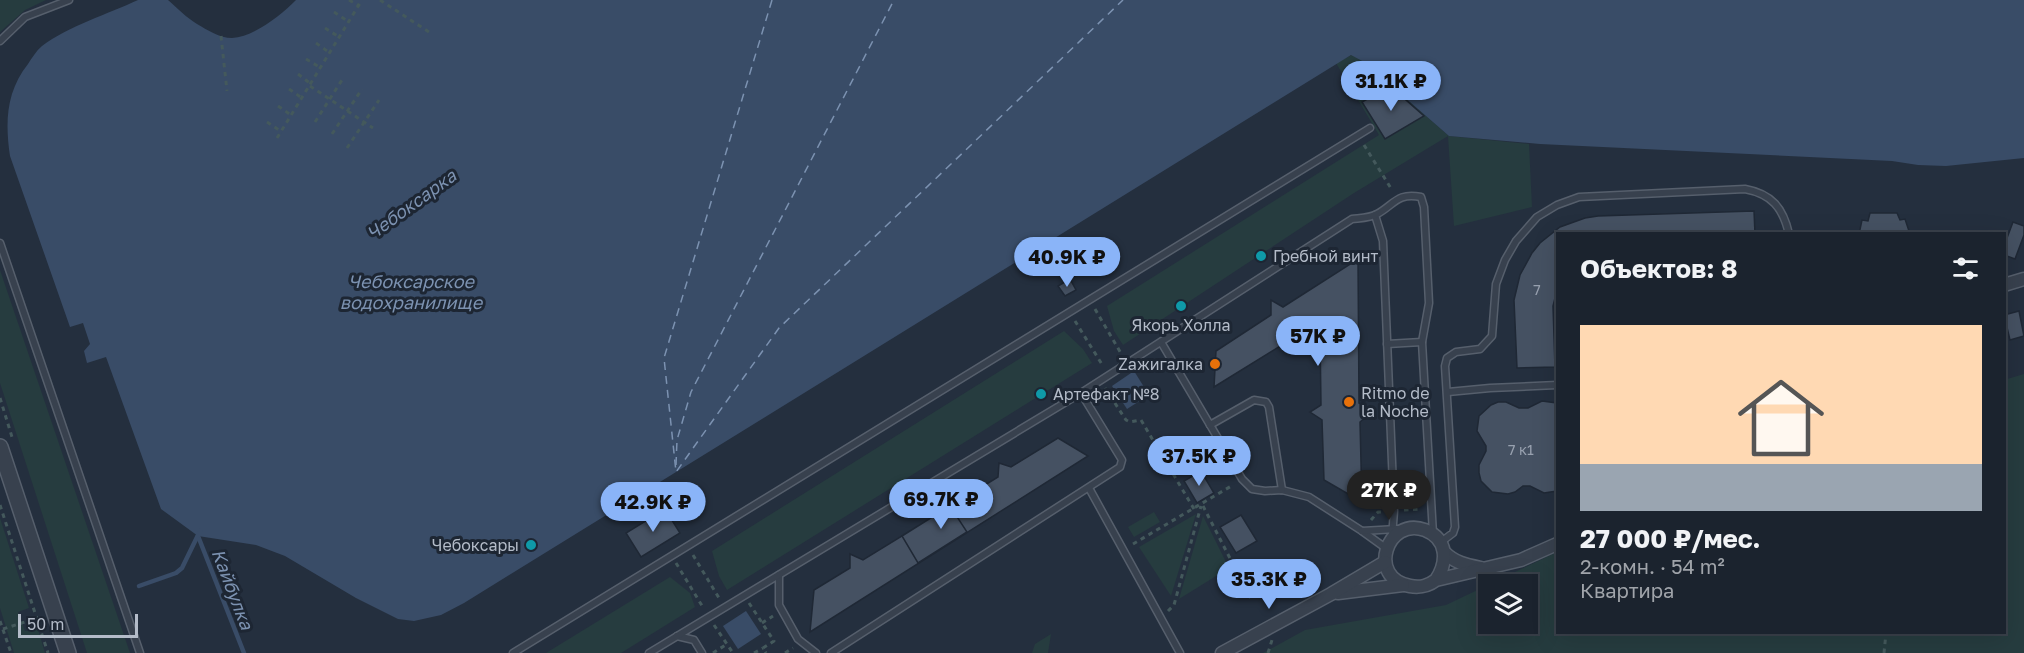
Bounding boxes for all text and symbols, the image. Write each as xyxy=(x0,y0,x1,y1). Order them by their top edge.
pin: 31.1K ₽ xyxy=(1336,61,1446,112)
text: 31.1K ₽ xyxy=(1355,68,1427,92)
water label: Чебоксарка xyxy=(362,164,461,244)
pin: 40.9K ₽ xyxy=(1012,237,1122,288)
text: 40.9K ₽ xyxy=(1028,244,1106,268)
place label: Гребной винт xyxy=(1273,246,1379,266)
marker: Гребной винт xyxy=(1254,249,1268,263)
icon: filters xyxy=(1949,252,1982,285)
text: Объектов: 8 xyxy=(1580,253,1738,284)
water label: Чебоксарское водохранилище xyxy=(340,270,484,313)
house number: 7 xyxy=(1533,281,1541,298)
marker: Якорь Холла xyxy=(1174,299,1188,313)
place label: Якорь Холла xyxy=(1131,315,1231,335)
pin: 57K ₽ xyxy=(1276,316,1360,367)
text: 57K ₽ xyxy=(1290,323,1346,347)
place label: Zажигалка xyxy=(1118,354,1203,374)
marker: Zажигалка xyxy=(1208,357,1222,371)
icon: home xyxy=(1727,364,1835,472)
place label: Ritmo de la Noche xyxy=(1361,383,1429,421)
place label: Артефакт №8 xyxy=(1053,384,1160,404)
marker: Артефакт №8 xyxy=(1034,387,1048,401)
marker: Ritmo de la Noche xyxy=(1342,395,1356,409)
pin: 37.5K ₽ xyxy=(1144,436,1254,487)
house number: 7 к1 xyxy=(1508,441,1534,458)
text: 37.5K ₽ xyxy=(1162,443,1236,467)
pin: 27K ₽ xyxy=(1347,470,1431,521)
text: 27K ₽ xyxy=(1361,477,1417,501)
pin: 69.7K ₽ xyxy=(886,479,996,530)
pin: 42.9K ₽ xyxy=(598,482,708,533)
text: 69.7K ₽ xyxy=(903,486,979,510)
text: 42.9K ₽ xyxy=(615,489,691,513)
text: 27 000 ₽/мес. xyxy=(1580,523,1761,554)
place label: Чебоксары xyxy=(432,535,519,555)
marker: Чебоксары xyxy=(524,538,538,552)
water label: Кайбулка xyxy=(208,546,259,633)
text: 2-комн. · 54 m² xyxy=(1580,554,1725,578)
pin: 35.3K ₽ xyxy=(1214,559,1324,610)
text: 35.3K ₽ xyxy=(1231,566,1307,590)
map controls xyxy=(1478,574,1538,634)
button: layers xyxy=(1478,574,1538,634)
text: Квартира xyxy=(1580,578,1674,602)
scale bar xyxy=(18,611,138,638)
text: 50 m xyxy=(27,614,64,634)

